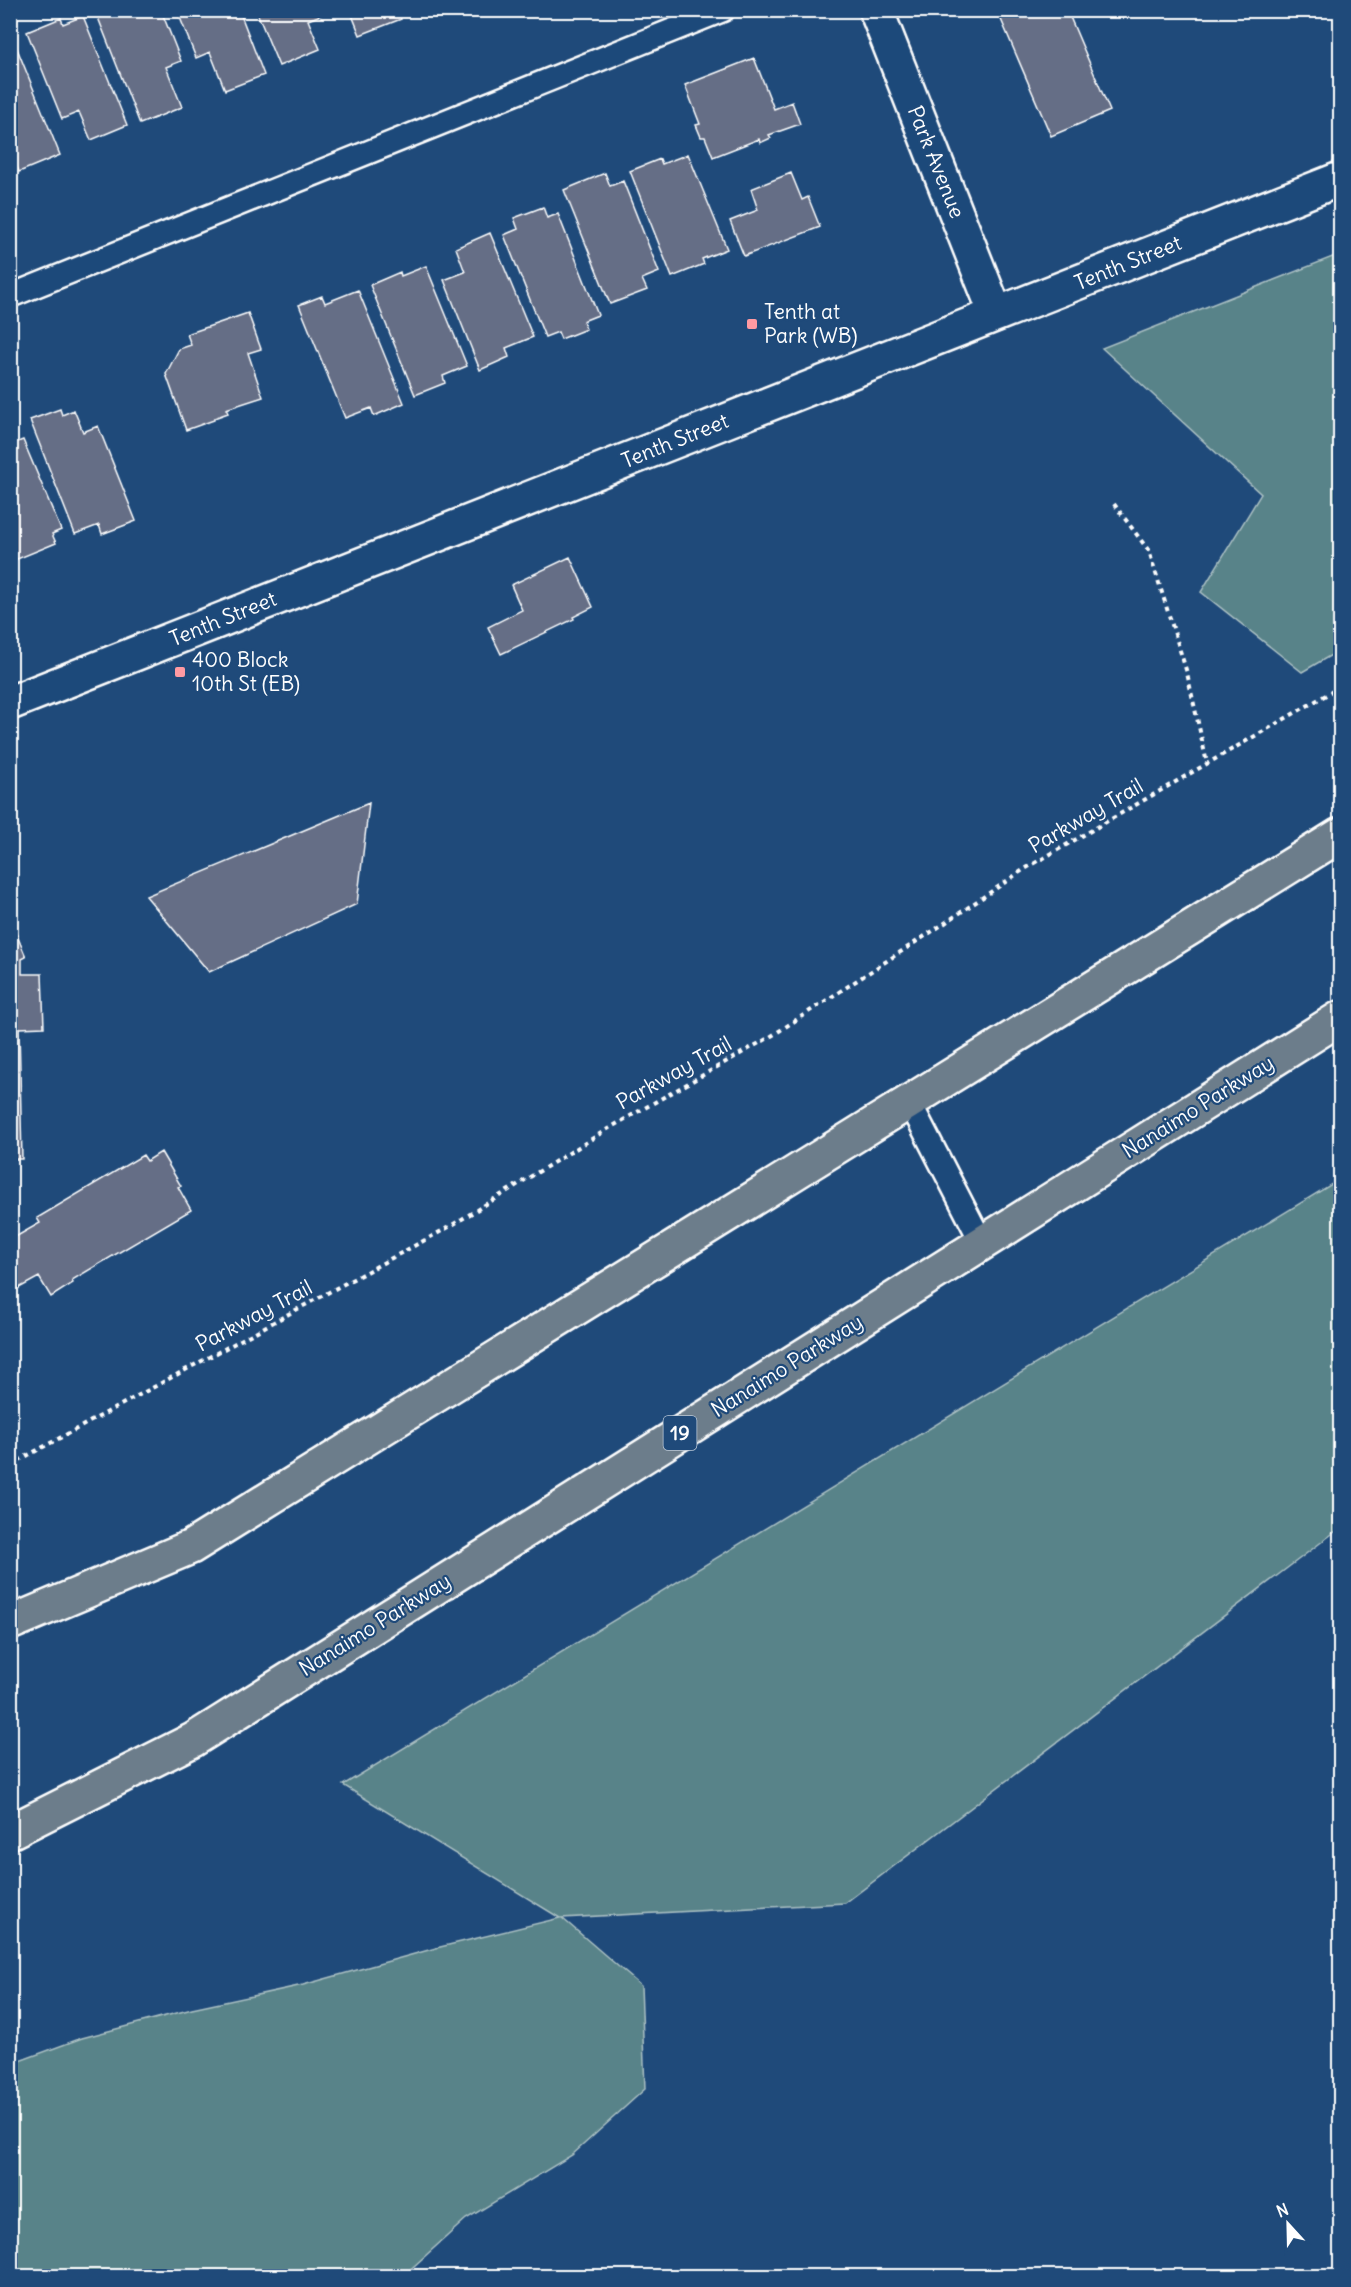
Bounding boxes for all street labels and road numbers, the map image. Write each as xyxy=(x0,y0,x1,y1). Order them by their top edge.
street label: Park Avenue xyxy=(902,102,971,222)
street label: Tenth Street xyxy=(1070,229,1185,296)
street label: Tenth Street xyxy=(617,407,732,474)
street label: Tenth Street xyxy=(165,585,280,652)
street label: Parkway Trail xyxy=(1024,772,1148,859)
street label: Parkway Trail xyxy=(611,1030,736,1115)
street label: Nanaimo Parkway xyxy=(1117,1049,1279,1164)
street label: Parkway Trail xyxy=(191,1274,317,1358)
street label: Nanaimo Parkway xyxy=(706,1308,868,1423)
road number: 19 xyxy=(664,1416,696,1450)
street label: Nanaimo Parkway xyxy=(294,1567,456,1682)

